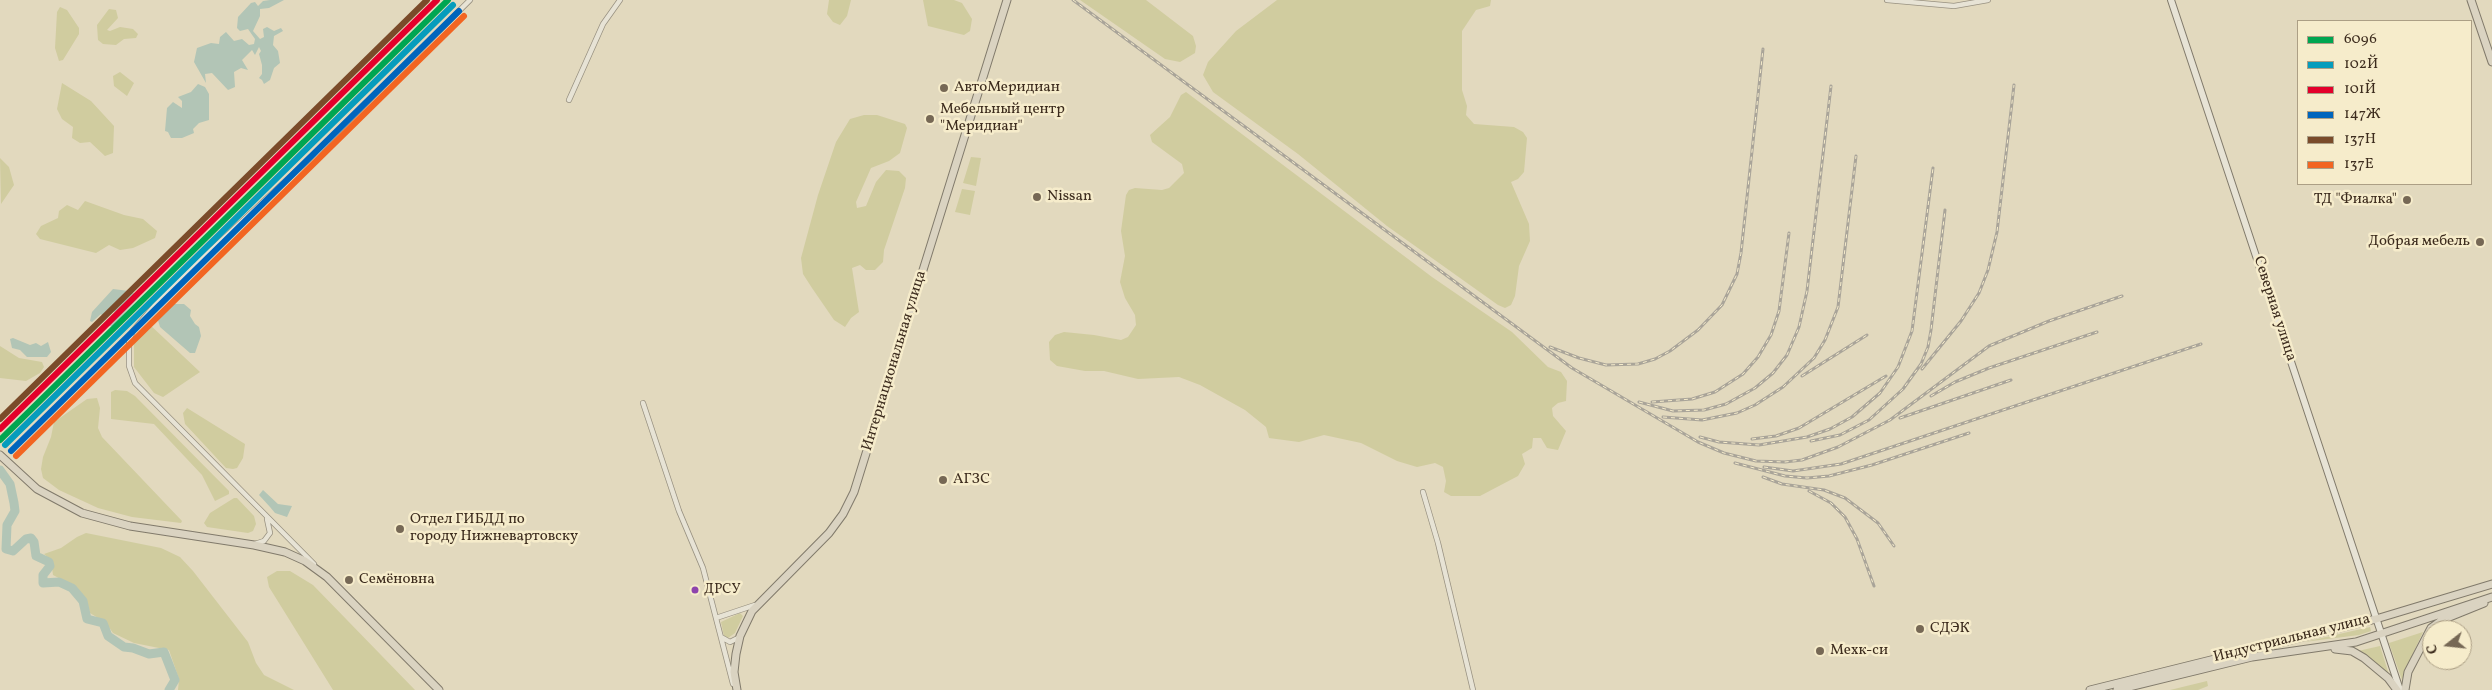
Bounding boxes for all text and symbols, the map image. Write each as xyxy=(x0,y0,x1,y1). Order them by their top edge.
legend xyxy=(2297,20,2472,185)
text: 6096 xyxy=(2344,29,2377,50)
text: 102Й xyxy=(2344,54,2378,75)
place label: АвтоМеридиан xyxy=(954,79,1060,97)
text: 101Й xyxy=(2344,79,2376,100)
marker: АвтоМеридиан xyxy=(938,82,950,94)
place label: Мебельный центр "Меридиан" xyxy=(940,101,1065,136)
text: 147Ж xyxy=(2344,104,2381,125)
marker: Мебельный центр "Меридиан" xyxy=(924,113,936,125)
text: 137Н xyxy=(2344,129,2376,150)
text: 137Е xyxy=(2344,154,2374,175)
place label: Nissan xyxy=(1047,188,1092,206)
marker: Nissan xyxy=(1031,191,1043,203)
place label: ТД "Фиалка" xyxy=(2314,191,2397,209)
marker: ТД "Фиалка" xyxy=(2401,194,2413,206)
place label: Добрая мебель xyxy=(2368,233,2470,251)
marker: Добрая мебель xyxy=(2474,236,2486,248)
street label: Северная улица xyxy=(2249,254,2299,364)
street label: Интернациональная улица xyxy=(859,269,931,453)
place label: АГЗС xyxy=(953,471,990,489)
marker: АГЗС xyxy=(937,474,949,486)
place label: Отдел ГИБДД по городу Нижневартовску xyxy=(410,511,578,546)
marker: Отдел ГИБДД по городу Нижневартовску xyxy=(394,523,406,535)
place label: Семёновна xyxy=(359,571,435,589)
marker: Семёновна xyxy=(343,574,355,586)
place label: ДРСУ xyxy=(704,582,741,598)
marker: ДРСУ xyxy=(690,585,700,595)
street label: Индустриальная улица xyxy=(2212,611,2372,667)
place label: СДЭК xyxy=(1930,620,1970,638)
north arrow xyxy=(2422,620,2472,670)
marker: СДЭК xyxy=(1914,623,1926,635)
place label: Мехк-си xyxy=(1830,642,1888,660)
text: С xyxy=(2423,642,2443,656)
marker: Мехк-си xyxy=(1814,645,1826,657)

